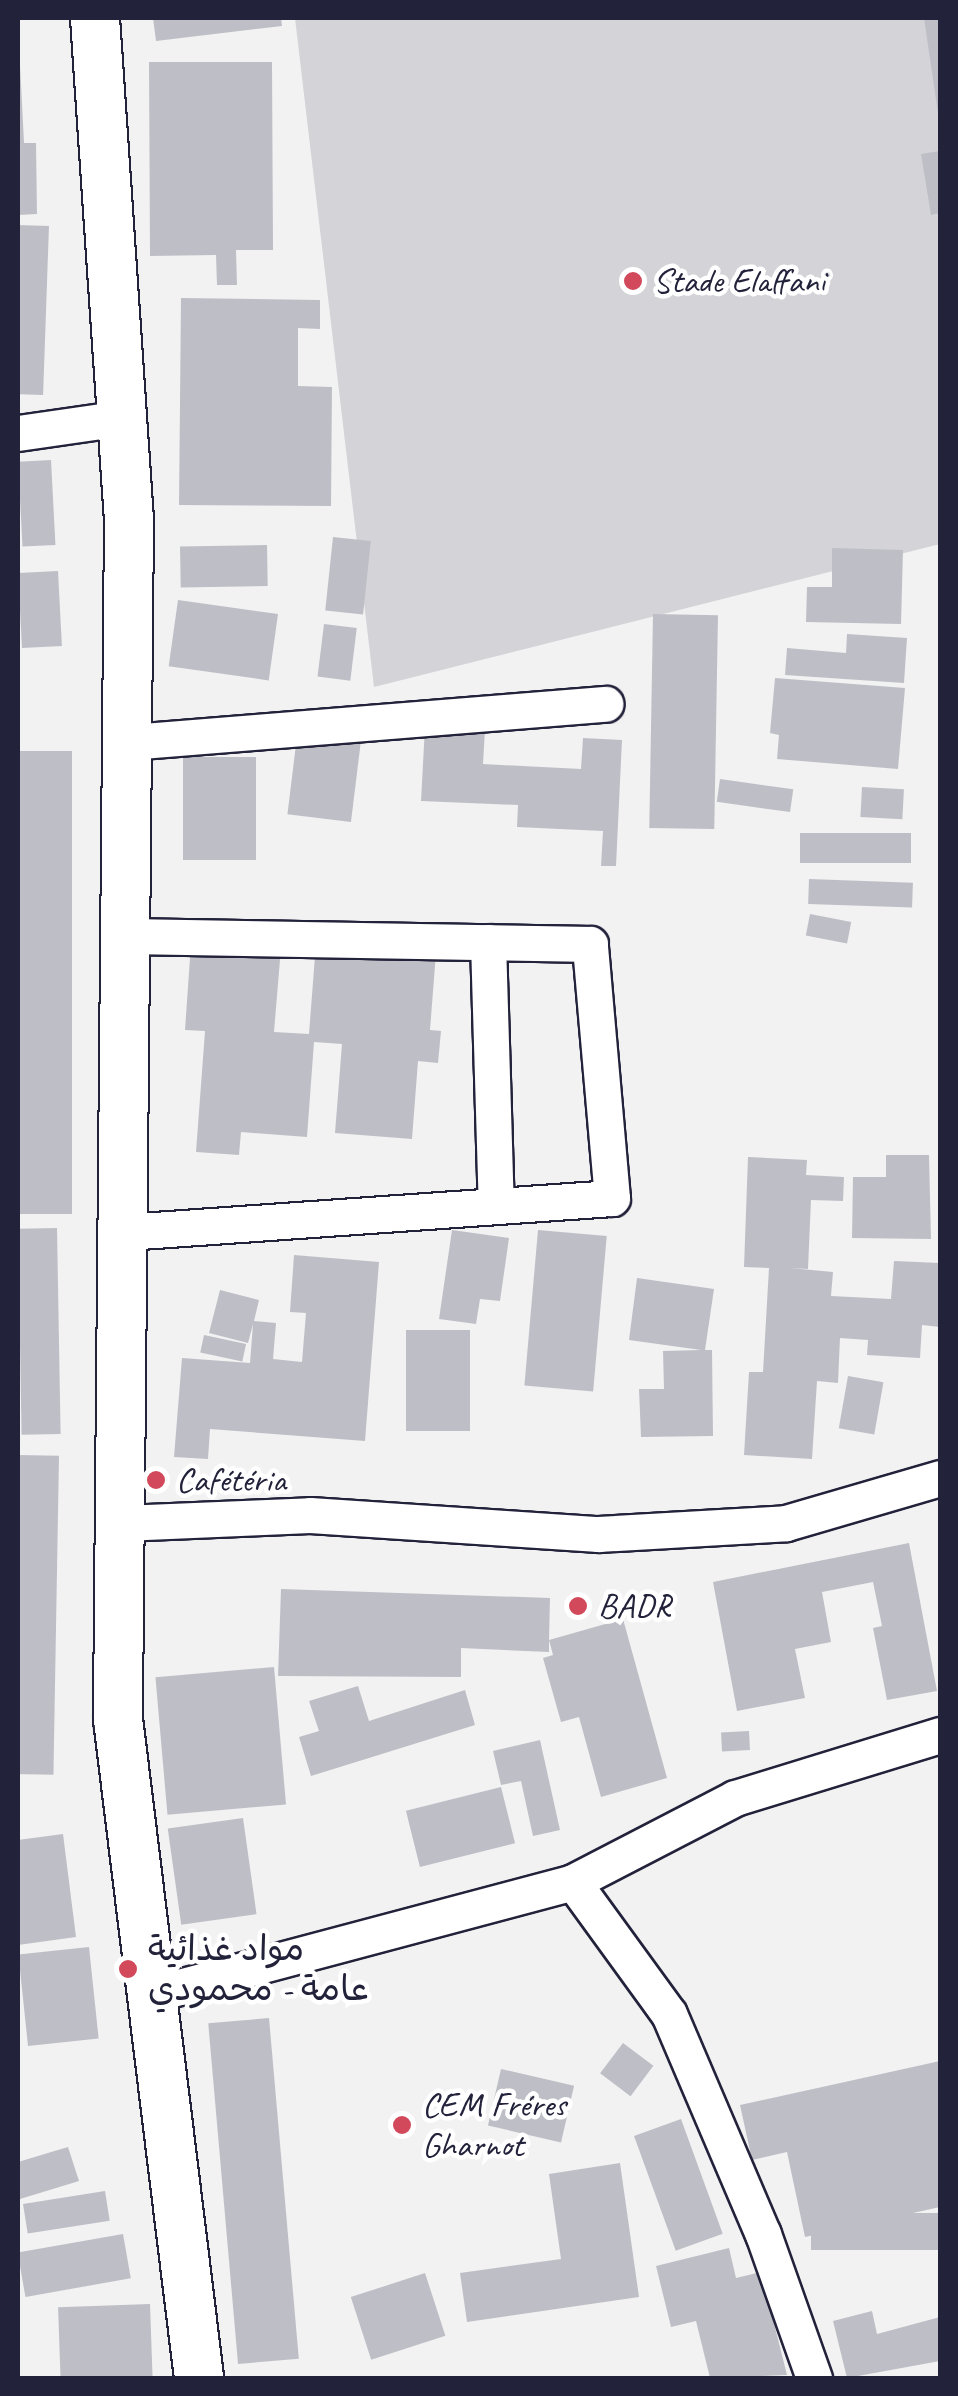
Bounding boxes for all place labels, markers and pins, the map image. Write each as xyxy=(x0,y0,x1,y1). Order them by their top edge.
place label: Stade Elaffani xyxy=(653,260,825,302)
marker: Stade Elaffani xyxy=(622,270,644,292)
place label: Cafétéria xyxy=(176,1459,286,1501)
marker: Cafétéria xyxy=(145,1469,167,1491)
place label: BADR xyxy=(598,1585,671,1627)
marker: BADR xyxy=(567,1595,589,1617)
place label: مواد غذائية عامة - محمودي xyxy=(148,1928,369,2010)
marker: مواد غذائية عامة - محمودي xyxy=(117,1958,139,1980)
place label: CEM Fréres Gharnot xyxy=(422,2084,566,2166)
marker: CEM Fréres Gharnot xyxy=(391,2114,413,2136)

